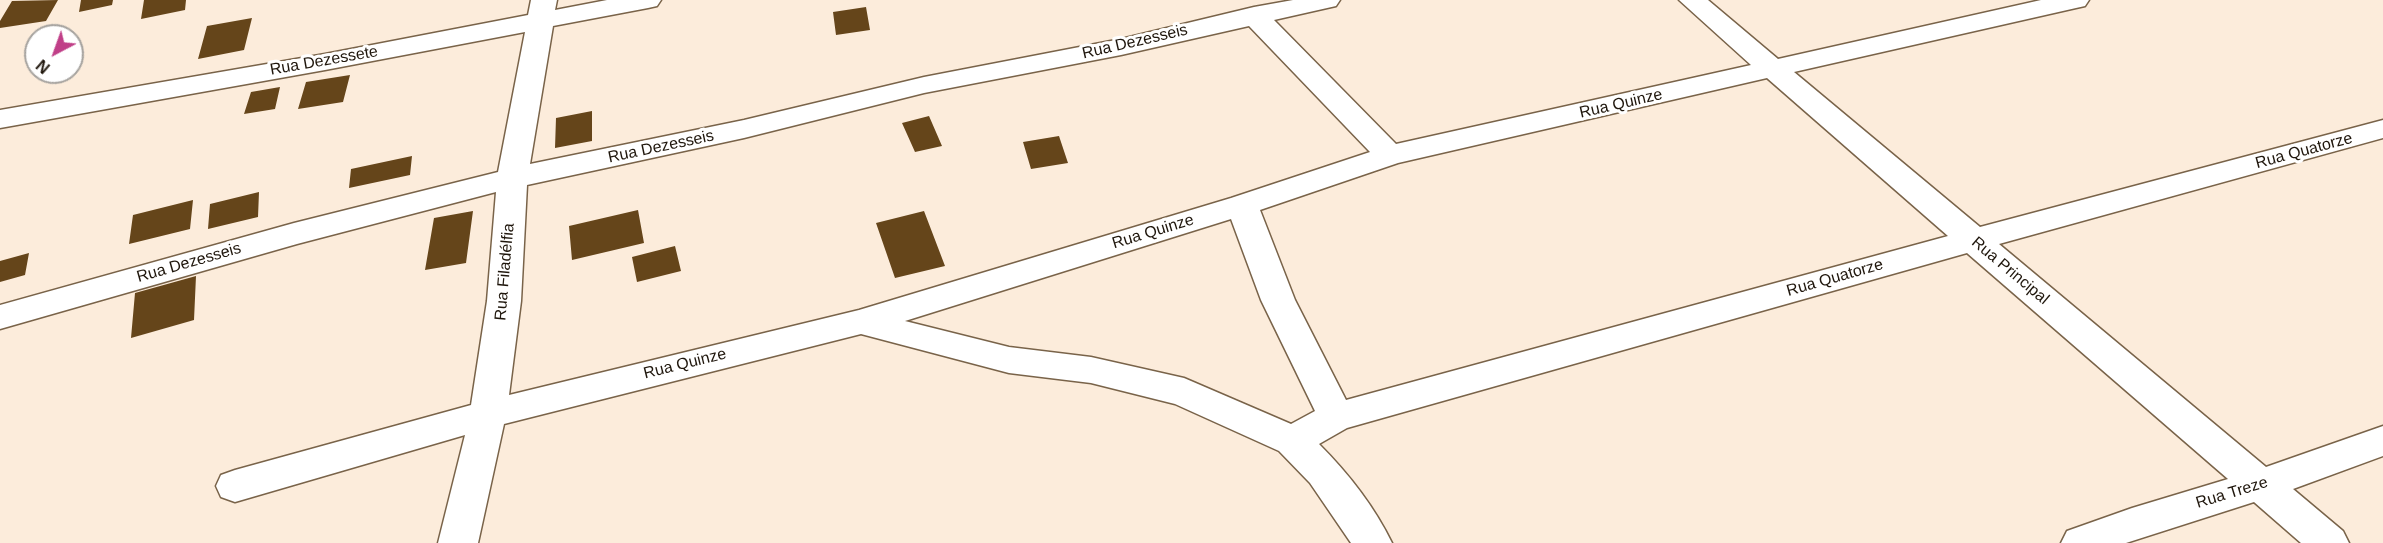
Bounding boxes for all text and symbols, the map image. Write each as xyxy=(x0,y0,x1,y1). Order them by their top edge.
street label: Rua Dezesseis xyxy=(1080,21,1190,63)
north arrow xyxy=(24,24,84,84)
street label: Rua Dezessete xyxy=(268,42,380,80)
text: N xyxy=(33,56,53,77)
street label: Rua Quinze xyxy=(1578,85,1664,123)
street label: Rua Dezesseis xyxy=(606,126,716,168)
street label: Rua Quatorze xyxy=(2253,129,2355,173)
street label: Rua Quinze xyxy=(1110,210,1196,254)
street label: Rua Filadélfia xyxy=(491,222,519,322)
street label: Rua Principal xyxy=(1967,233,2053,309)
street label: Rua Dezesseis xyxy=(135,239,243,287)
street label: Rua Quatorze xyxy=(1784,255,1886,301)
street label: Rua Quinze xyxy=(642,344,728,384)
street label: Rua Treze xyxy=(2194,473,2270,513)

